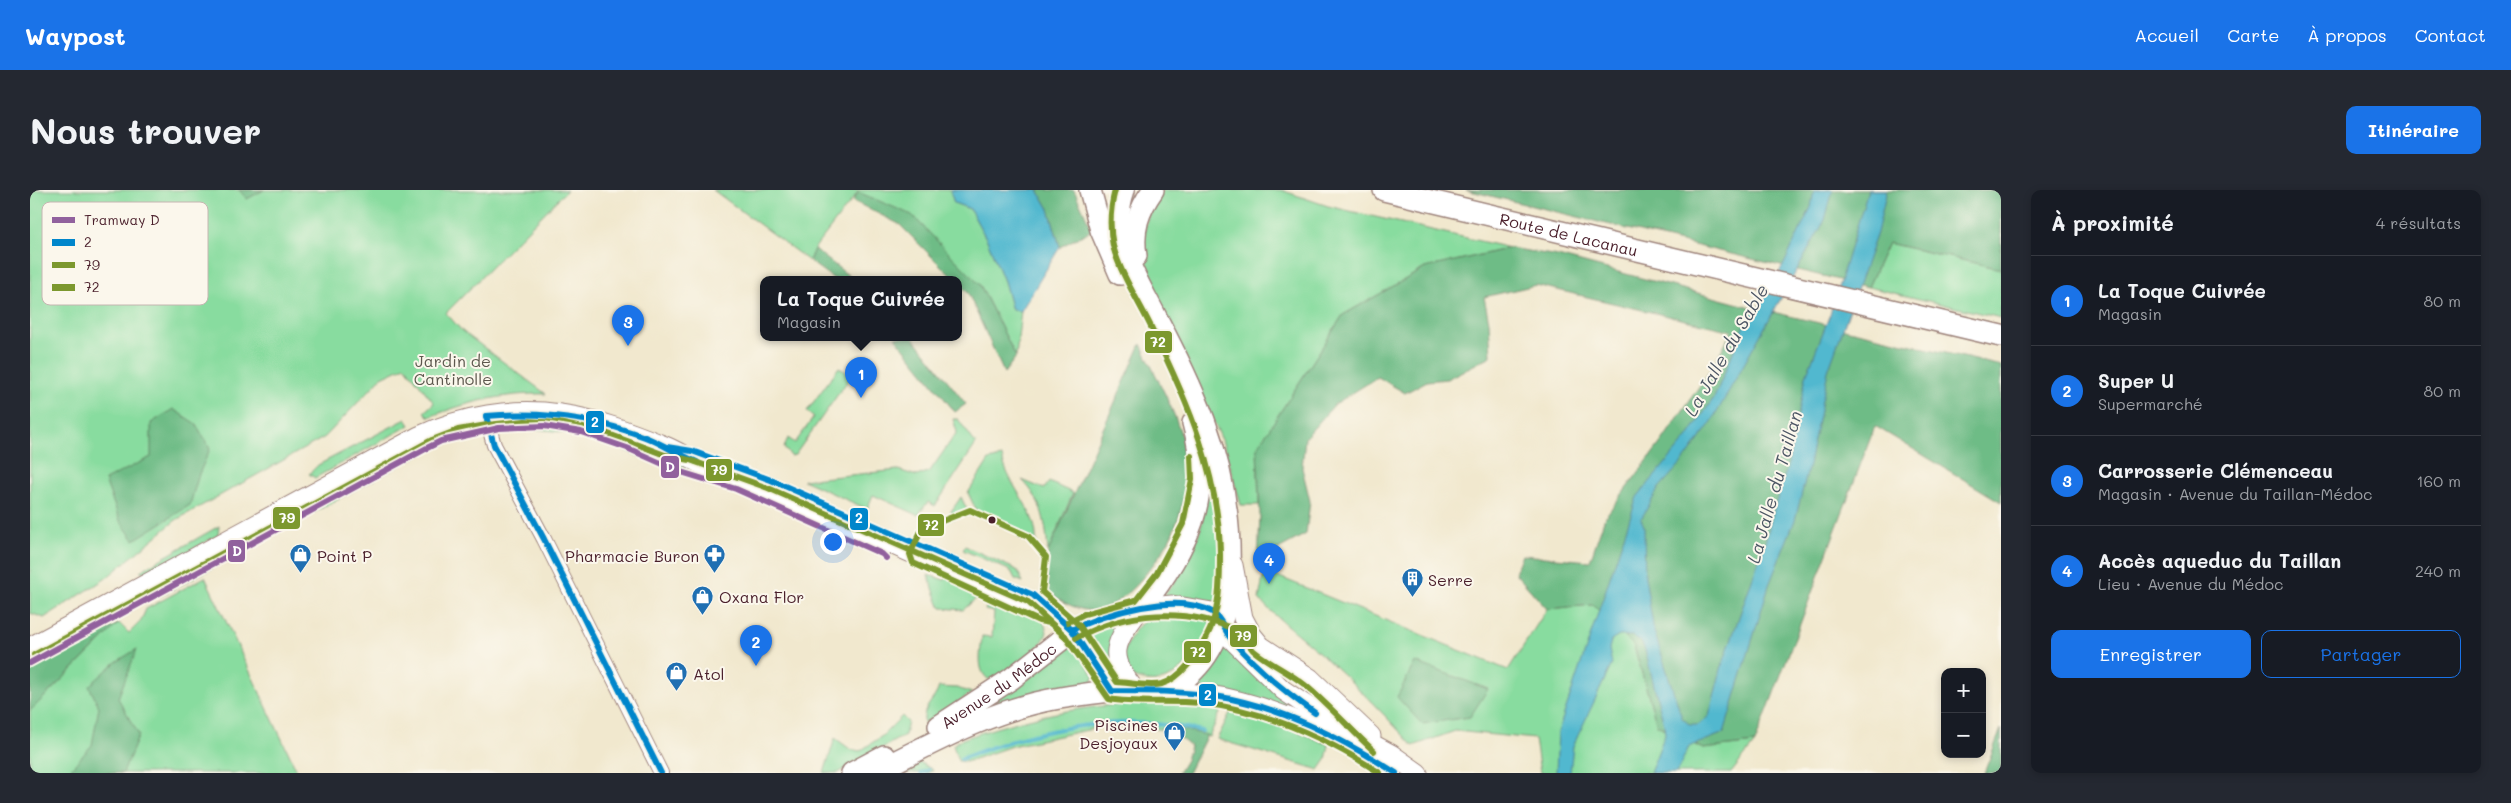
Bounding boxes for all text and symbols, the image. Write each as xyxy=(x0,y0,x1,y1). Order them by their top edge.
text: Waypost xyxy=(25,20,126,51)
text: Accueil xyxy=(2134,23,2199,47)
text: Carte xyxy=(2227,23,2279,47)
text: À propos xyxy=(2307,23,2387,47)
text: Contact xyxy=(2415,23,2486,47)
button: Itinéraire xyxy=(2346,106,2481,154)
text: Nous trouver xyxy=(30,107,261,153)
legend xyxy=(42,202,208,305)
street label: Route de Lacanau xyxy=(1498,207,1640,260)
text: À proximité xyxy=(2051,209,2174,236)
text: Tramway D xyxy=(84,210,160,229)
text: 4 résultats xyxy=(2376,212,2461,233)
text: 2 xyxy=(84,232,92,251)
text: 79 xyxy=(84,255,100,274)
popup xyxy=(760,276,962,341)
text: 72 xyxy=(84,277,100,296)
text: La Toque Cuivrée xyxy=(2098,278,2266,303)
water label: La Jalle du Sable xyxy=(1678,279,1774,421)
text: La Toque Cuivrée xyxy=(777,286,945,311)
text: 1 xyxy=(2063,290,2071,311)
text: 80 m xyxy=(2424,290,2461,311)
text: Magasin xyxy=(2098,303,2162,324)
pin: 3 xyxy=(612,305,644,346)
text: Magasin xyxy=(777,311,841,332)
line badge: 72 xyxy=(1144,330,1173,354)
text: 72 xyxy=(1150,332,1166,351)
park label: Jardin de Cantinolle xyxy=(414,350,492,389)
pin: 1 xyxy=(845,357,877,398)
text: Super U xyxy=(2098,368,2174,393)
text: 2 xyxy=(2063,380,2071,401)
text: 80 m xyxy=(2424,380,2461,401)
text: Supermarché xyxy=(2098,393,2203,414)
water label: La Jalle du Taillan xyxy=(1741,408,1807,566)
line badge: 2 xyxy=(585,410,605,434)
text: 2 xyxy=(591,412,599,431)
line badge: D xyxy=(660,455,680,479)
text: D xyxy=(665,457,675,476)
line badge: 79 xyxy=(705,458,733,482)
text: Carrosserie Clémenceau xyxy=(2098,458,2333,483)
text: 79 xyxy=(711,460,728,479)
text: 3 xyxy=(2062,470,2072,491)
text: 160 m xyxy=(2416,470,2461,491)
text: Magasin · Avenue du Taillan-Médoc xyxy=(2098,483,2372,504)
line badge: 79 xyxy=(272,506,301,530)
line badge: 2 xyxy=(849,507,869,531)
text: 79 xyxy=(279,508,296,527)
text: 2 xyxy=(855,508,863,527)
line badge: 72 xyxy=(917,513,945,537)
text: 72 xyxy=(923,515,939,534)
unlabelled marker xyxy=(987,515,997,525)
your location xyxy=(820,529,846,555)
line badge: D xyxy=(227,539,246,563)
text: D xyxy=(232,541,242,560)
shop icon: Point P xyxy=(289,543,313,574)
pharmacy icon: Pharmacie Buron xyxy=(703,543,727,574)
pin: 4 xyxy=(1253,543,1285,584)
place label: Point P xyxy=(317,545,372,566)
place label: Pharmacie Buron xyxy=(565,545,699,566)
text: Accès aqueduc du Taillan xyxy=(2098,548,2341,573)
text: 4 xyxy=(2062,560,2072,581)
text: 240 m xyxy=(2415,560,2461,581)
building icon: Serre xyxy=(1400,567,1424,598)
place label: Serre xyxy=(1428,569,1473,590)
text: Lieu · Avenue du Médoc xyxy=(2098,573,2283,594)
shop icon: Oxana Flor xyxy=(691,584,715,615)
place label: Oxana Flor xyxy=(719,586,804,607)
line badge: 79 xyxy=(1229,624,1258,648)
pin: 2 xyxy=(740,625,772,666)
text: 79 xyxy=(1235,626,1252,645)
button: Enregistrer xyxy=(2051,630,2251,678)
button: Partager xyxy=(2261,630,2461,678)
street label: Avenue du Médoc xyxy=(936,637,1060,733)
line badge: 72 xyxy=(1183,640,1212,664)
text: 72 xyxy=(1190,642,1206,661)
shop icon: Atol xyxy=(665,661,689,692)
place label: Atol xyxy=(693,663,725,684)
map controls xyxy=(1941,668,1986,758)
button: + xyxy=(1941,668,1986,713)
line badge: 2 xyxy=(1198,683,1217,707)
text: 2 xyxy=(1204,685,1212,704)
button: − xyxy=(1941,713,1986,758)
place label: Piscines Desjoyaux xyxy=(1079,714,1158,753)
shop icon: Piscines Desjoyaux xyxy=(1162,721,1186,752)

